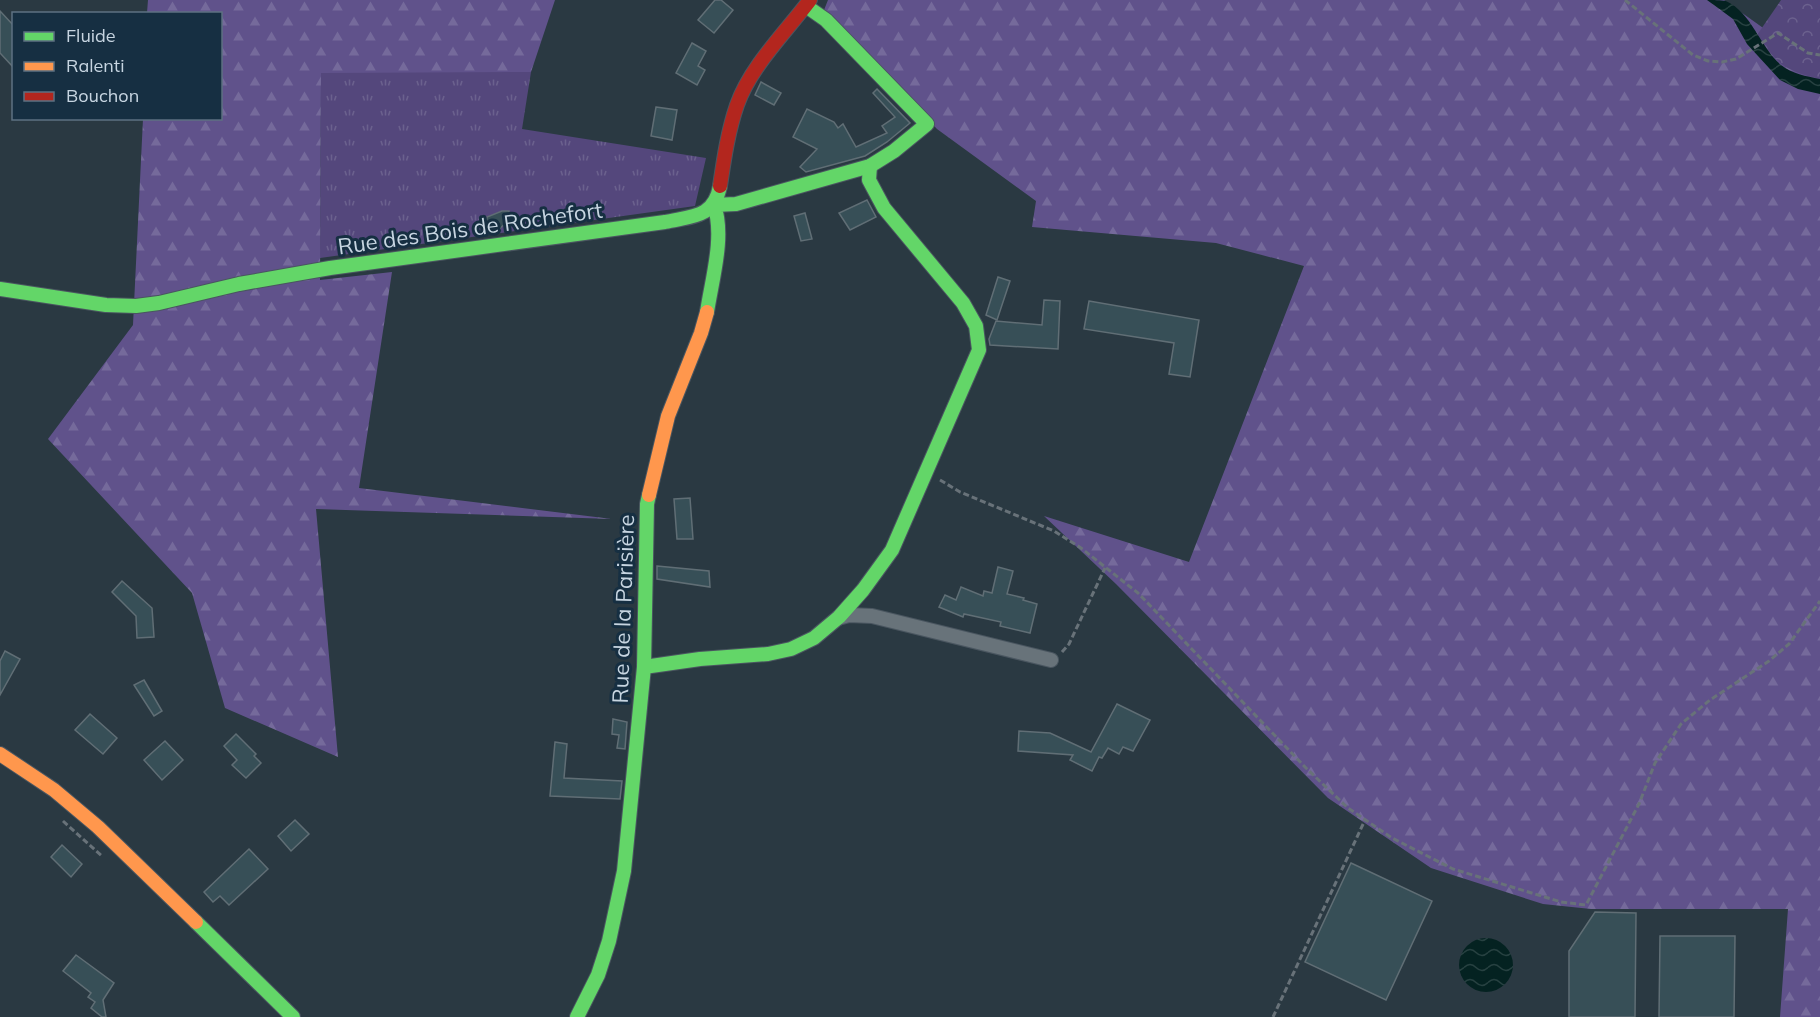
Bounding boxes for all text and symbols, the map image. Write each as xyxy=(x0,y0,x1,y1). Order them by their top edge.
legend xyxy=(12,12,222,120)
text: Fluide xyxy=(66,24,116,47)
text: Ralenti xyxy=(66,54,124,77)
text: Bouchon xyxy=(66,84,139,107)
street label: Rue des Bois de Rochefort xyxy=(336,196,604,260)
street label: Rue de la Parisière xyxy=(606,514,640,704)

